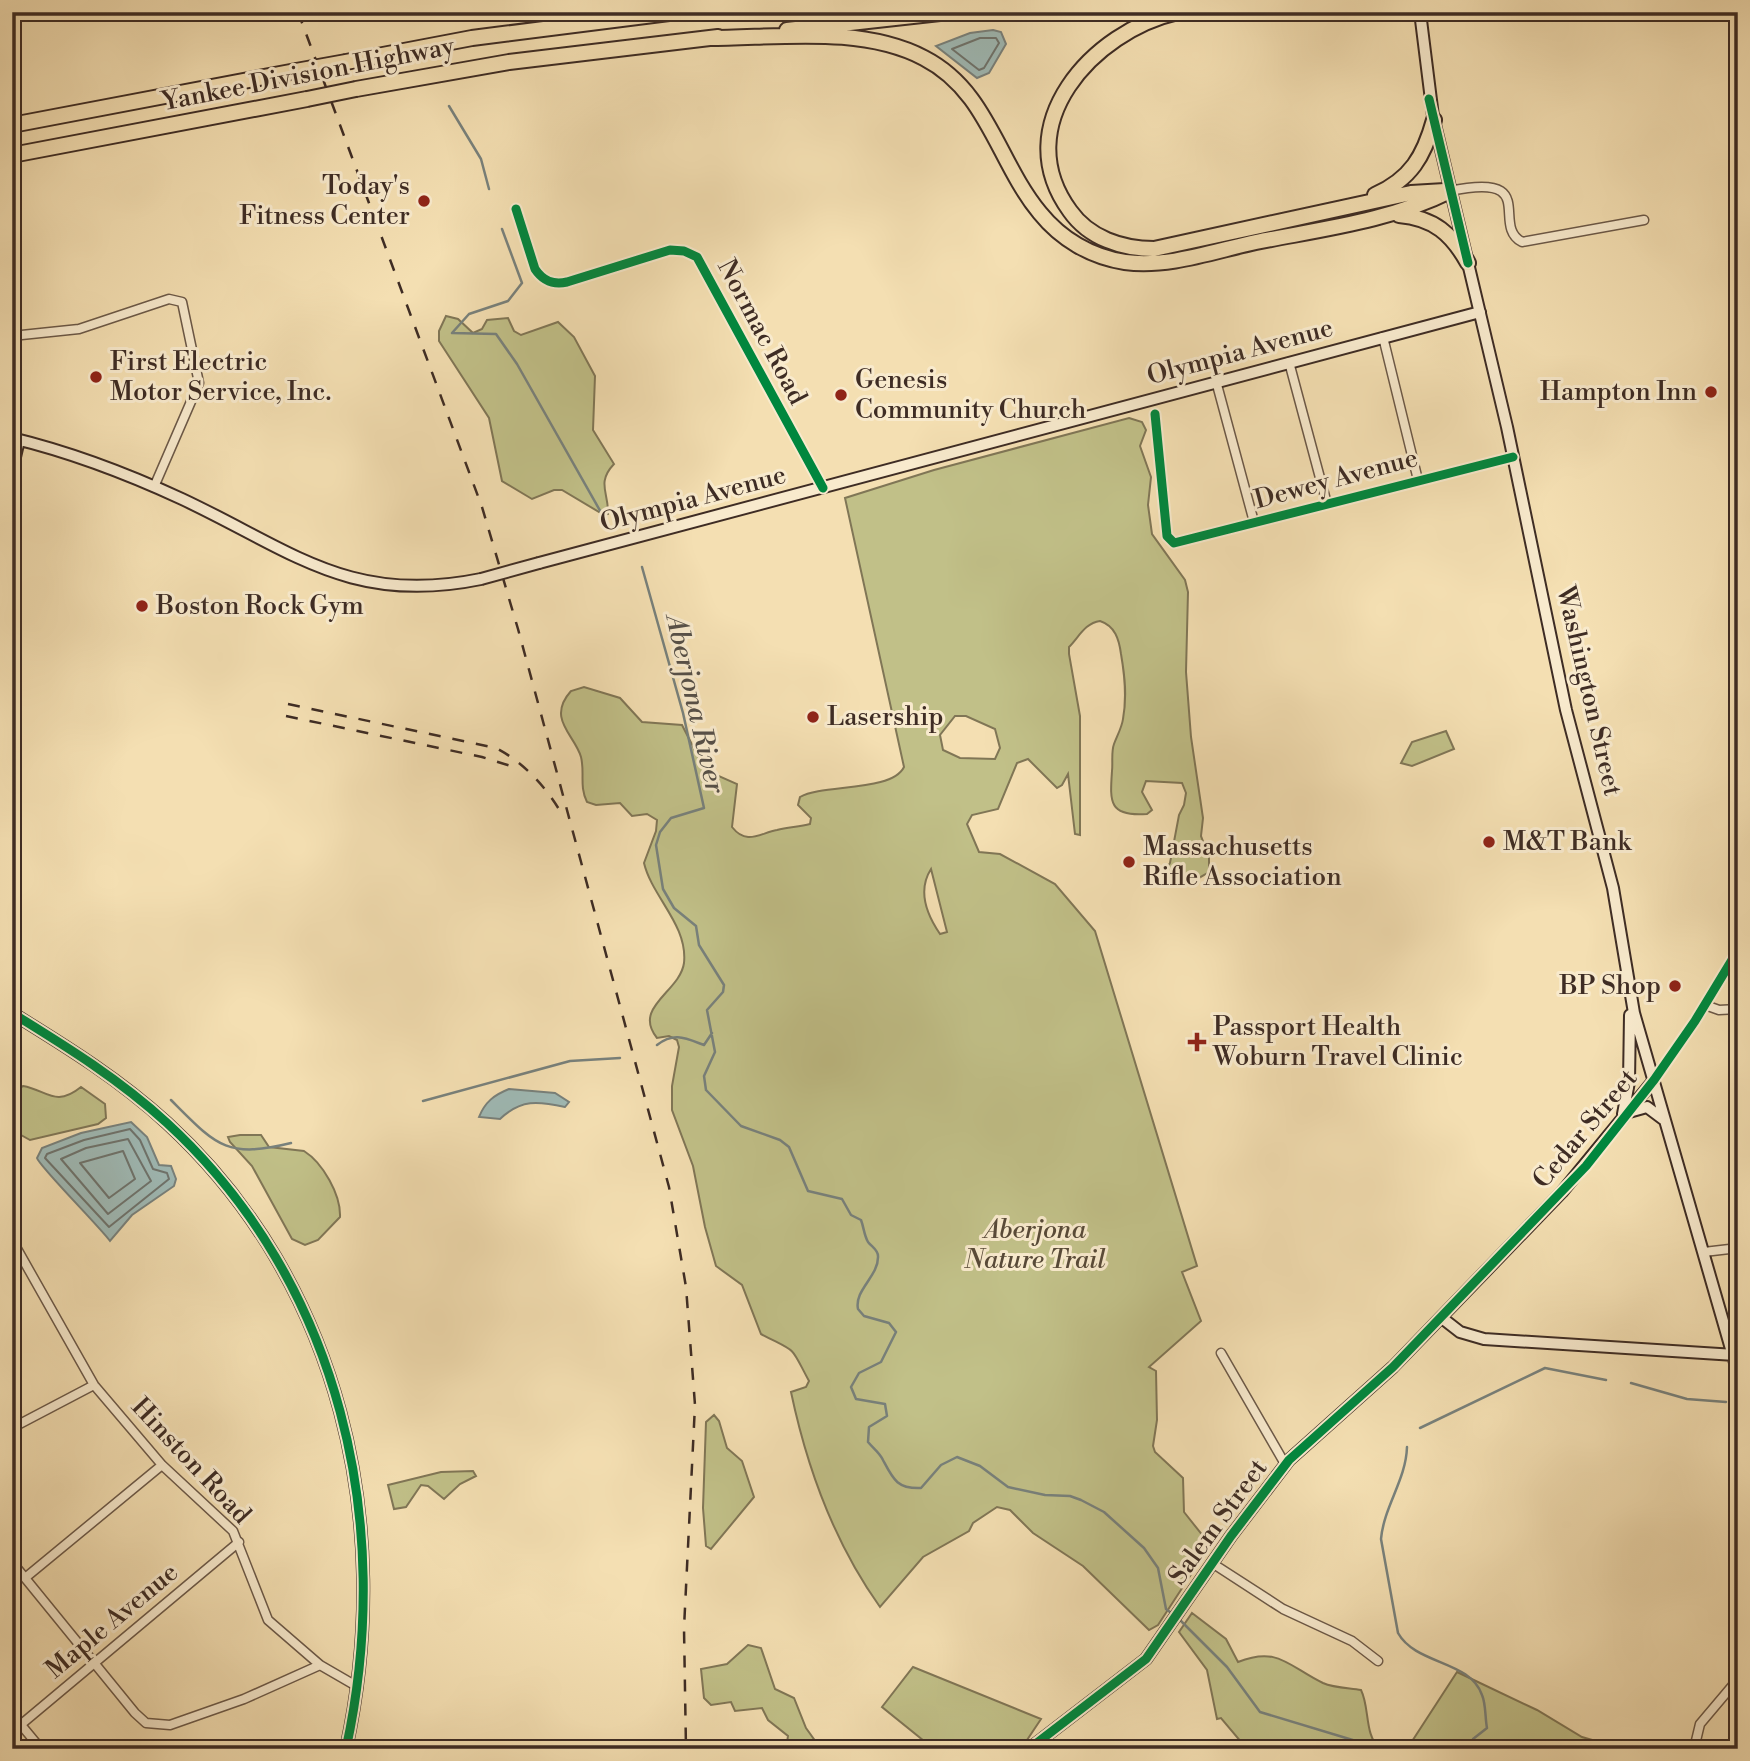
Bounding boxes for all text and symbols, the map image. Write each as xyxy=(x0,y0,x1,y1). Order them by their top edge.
street label: Yankee Division Highway xyxy=(157,30,457,118)
place label: Today's Fitness Center xyxy=(239,170,410,232)
marker: Today's Fitness Center xyxy=(416,193,432,209)
street label: Normac Road xyxy=(710,254,814,410)
street label: Olympia Avenue xyxy=(1143,312,1337,392)
place label: First Electric Motor Service, Inc. xyxy=(110,346,331,408)
place label: Genesis Community Church xyxy=(855,364,1086,426)
marker: First Electric Motor Service, Inc. xyxy=(88,369,104,385)
place label: Hampton Inn xyxy=(1540,376,1697,408)
marker: Hampton Inn xyxy=(1703,384,1719,400)
marker: Genesis Community Church xyxy=(833,387,849,403)
street label: Dewey Avenue xyxy=(1251,442,1421,516)
street label: Olympia Avenue xyxy=(596,459,790,539)
street label: Washington Street xyxy=(1549,582,1629,799)
place label: Boston Rock Gym xyxy=(155,590,364,622)
marker: Boston Rock Gym xyxy=(134,598,150,614)
water label: Aberjona River xyxy=(657,608,733,798)
place label: Lasership xyxy=(827,701,944,733)
marker: Lasership xyxy=(805,709,821,725)
place label: M&T Bank xyxy=(1503,826,1632,858)
place label: Massachusetts Rifle Association xyxy=(1143,831,1342,893)
marker: M&T Bank xyxy=(1481,834,1497,850)
marker: Massachusetts Rifle Association xyxy=(1121,854,1137,870)
place label: BP Shop xyxy=(1559,970,1661,1002)
marker: BP Shop xyxy=(1667,978,1683,994)
place label: Passport Health Woburn Travel Clinic xyxy=(1212,1011,1463,1073)
marker: Passport Health Woburn Travel Clinic xyxy=(1187,1032,1207,1052)
street label: Cedar Street xyxy=(1526,1063,1644,1195)
park label: Aberjona Nature Trail xyxy=(963,1214,1106,1276)
street label: Hinston Road xyxy=(124,1391,258,1531)
street label: Salem Street xyxy=(1162,1453,1274,1591)
street label: Maple Avenue xyxy=(39,1556,185,1686)

